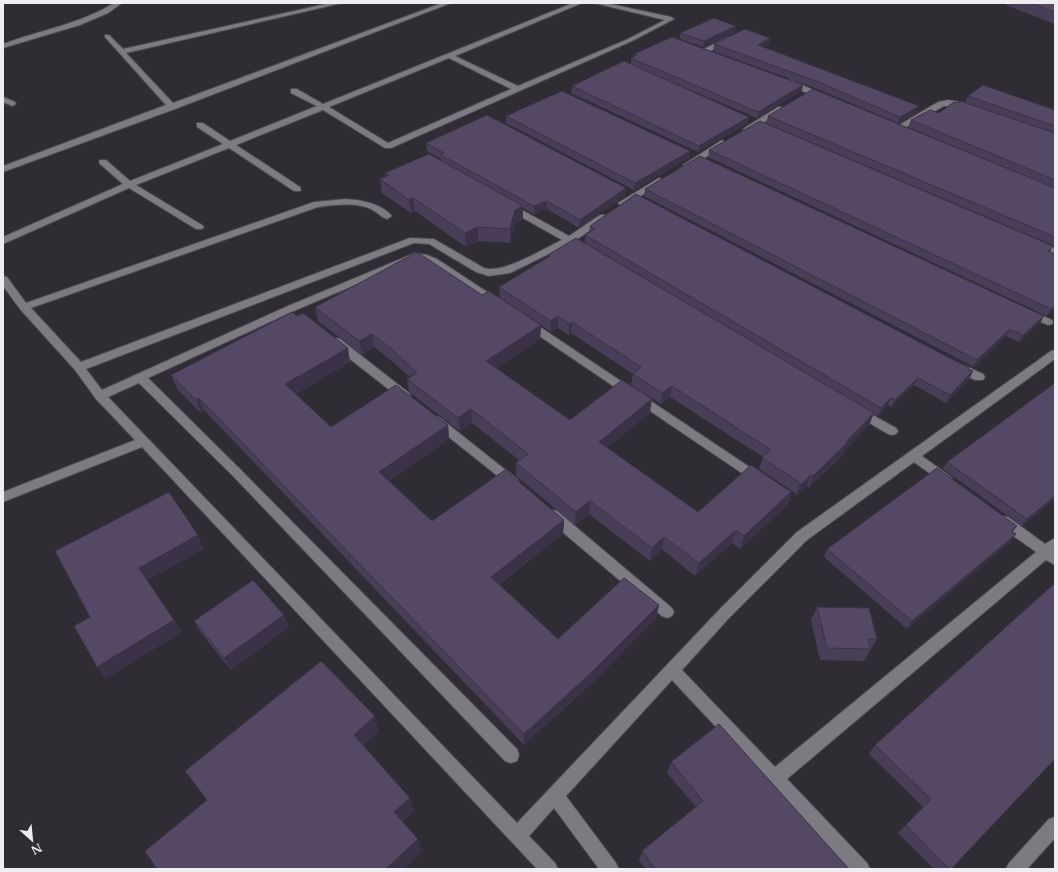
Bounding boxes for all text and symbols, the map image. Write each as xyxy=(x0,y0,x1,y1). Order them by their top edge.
north arrow xyxy=(12,820,52,860)
text: N xyxy=(28,840,44,858)

